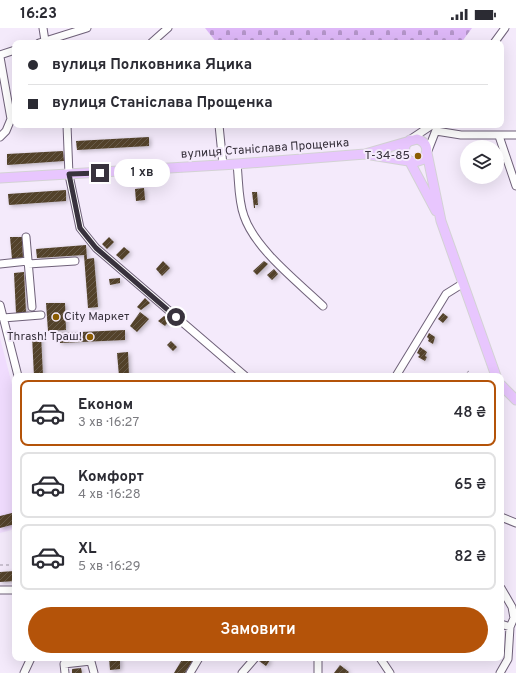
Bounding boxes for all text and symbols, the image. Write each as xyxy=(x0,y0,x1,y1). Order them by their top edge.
text: 16:23 xyxy=(20,5,57,24)
text: вулиця Полковника Яцика xyxy=(52,56,252,75)
text: вулиця Станіслава Прощенка xyxy=(52,94,273,113)
street label: вулиця Станіслава Прощенка xyxy=(180,135,350,163)
map controls xyxy=(460,140,504,184)
button: layers xyxy=(460,140,504,184)
place label: Т-34-85 xyxy=(365,148,410,164)
marker: Т-34-85 xyxy=(413,151,423,161)
callout: 1 хв xyxy=(114,159,170,187)
route end xyxy=(91,164,109,182)
text: 1 хв xyxy=(130,165,154,181)
route start xyxy=(167,308,185,326)
place label: City Маркет xyxy=(64,309,130,325)
marker: City Маркет xyxy=(51,312,61,322)
place label: Thrash! Траш! xyxy=(7,329,82,345)
marker: Thrash! Траш! xyxy=(85,332,95,342)
icon: car xyxy=(30,395,66,431)
text: Економ xyxy=(78,396,133,415)
text: 48 ₴ xyxy=(454,404,486,423)
text: 3 хв · 16:27 xyxy=(78,415,139,431)
icon: car xyxy=(30,467,66,503)
text: Комфорт xyxy=(78,468,144,487)
text: 65 ₴ xyxy=(454,476,486,495)
text: 4 хв · 16:28 xyxy=(78,487,141,503)
icon: car xyxy=(30,539,66,575)
text: XL xyxy=(78,540,96,559)
text: 82 ₴ xyxy=(454,548,486,567)
text: 5 хв · 16:29 xyxy=(78,559,141,575)
button: Замовити xyxy=(28,607,488,653)

